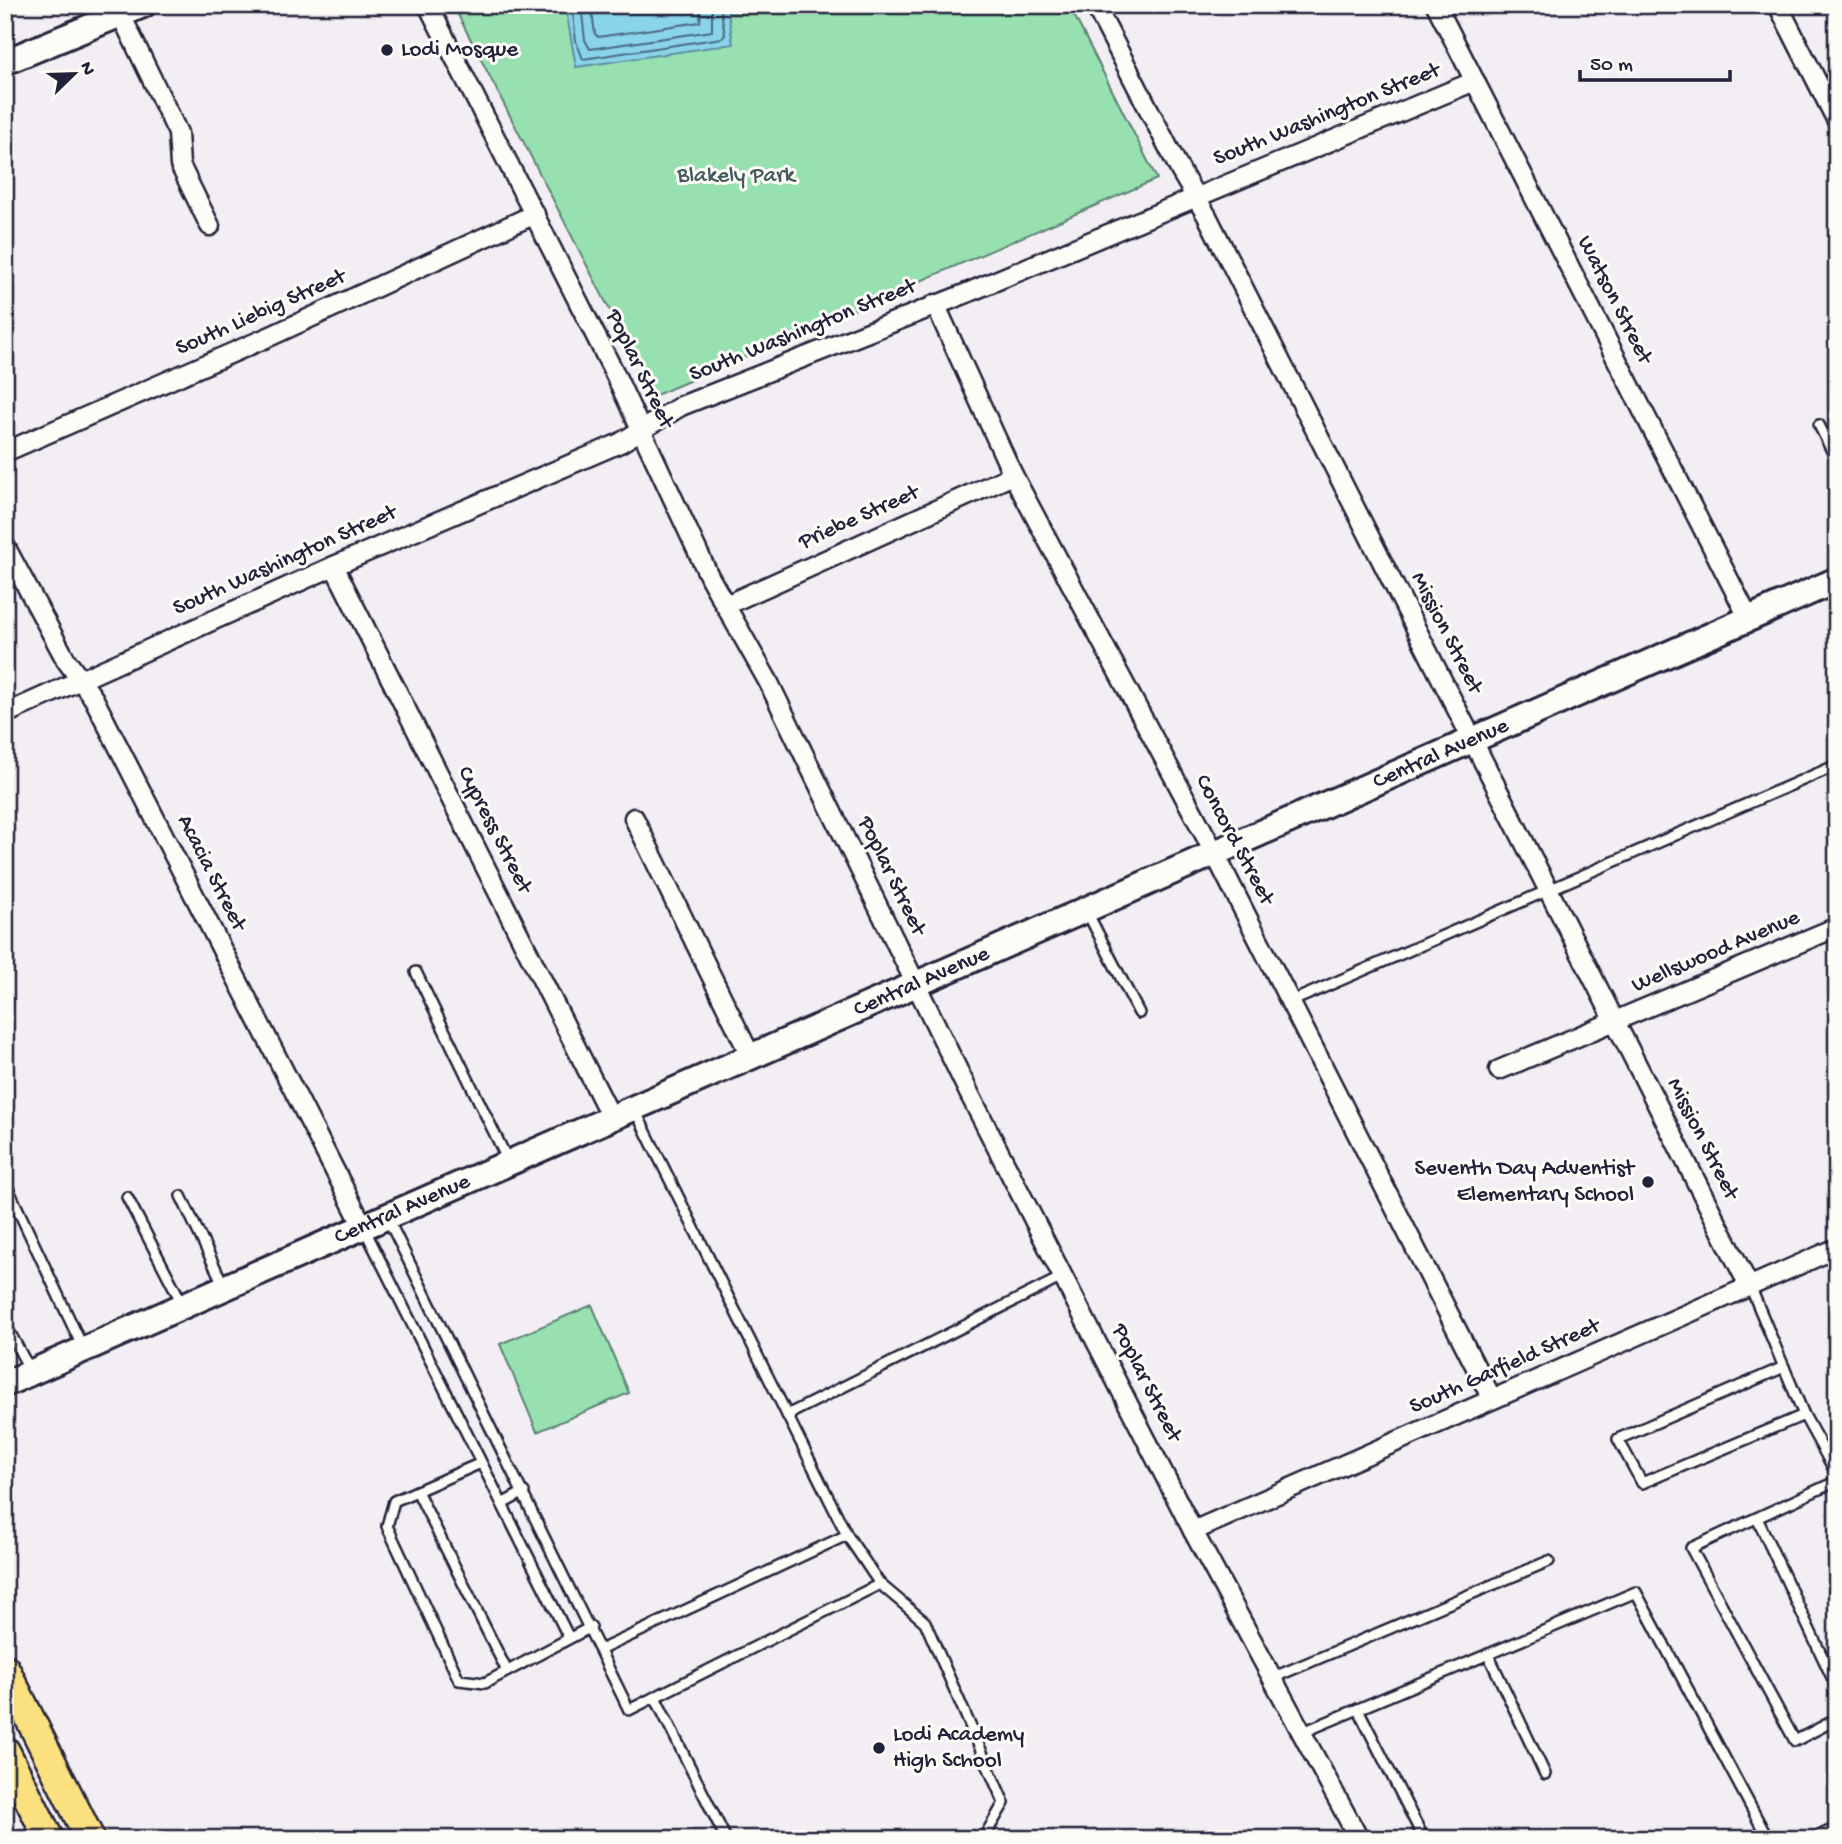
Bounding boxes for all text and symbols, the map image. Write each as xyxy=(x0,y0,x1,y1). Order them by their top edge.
place label: Lodi Mosque xyxy=(401,37,519,64)
north arrow xyxy=(38,38,108,108)
scale bar xyxy=(1580,38,1730,82)
marker: Lodi Mosque xyxy=(379,42,395,58)
text: 50 m xyxy=(1590,54,1633,79)
street label: South Washington Street xyxy=(1210,57,1446,173)
text: N xyxy=(73,59,99,79)
park label: Blakely Park xyxy=(676,163,797,190)
street label: Watson Street xyxy=(1570,232,1658,370)
street label: South Liebig Street xyxy=(172,263,351,363)
street label: South Washington Street xyxy=(686,273,922,389)
street label: Poplar Street xyxy=(598,304,680,434)
street label: Priebe Street xyxy=(794,479,925,557)
street label: South Washington Street xyxy=(169,499,402,623)
street label: Mission Street xyxy=(1404,568,1489,700)
street label: Central Avenue xyxy=(1369,712,1514,795)
street label: Cypress Street xyxy=(450,762,538,899)
street label: Concord Street xyxy=(1188,770,1280,911)
street label: Acacia Street xyxy=(170,811,252,937)
street label: Poplar Street xyxy=(850,811,932,941)
street label: Wellswood Avenue xyxy=(1628,904,1805,1000)
street label: Central Avenue xyxy=(850,940,995,1023)
street label: Mission Street xyxy=(1660,1074,1745,1206)
place label: Seventh Day Adventist Elementary School xyxy=(1415,1156,1636,1209)
street label: Central Avenue xyxy=(330,1168,475,1251)
marker: Seventh Day Adventist Elementary School xyxy=(1640,1174,1656,1190)
street label: South Garfield Street xyxy=(1406,1312,1606,1421)
street label: Poplar Street xyxy=(1104,1319,1188,1448)
place label: Lodi Academy High School xyxy=(893,1722,1024,1775)
marker: Lodi Academy High School xyxy=(871,1740,887,1756)

